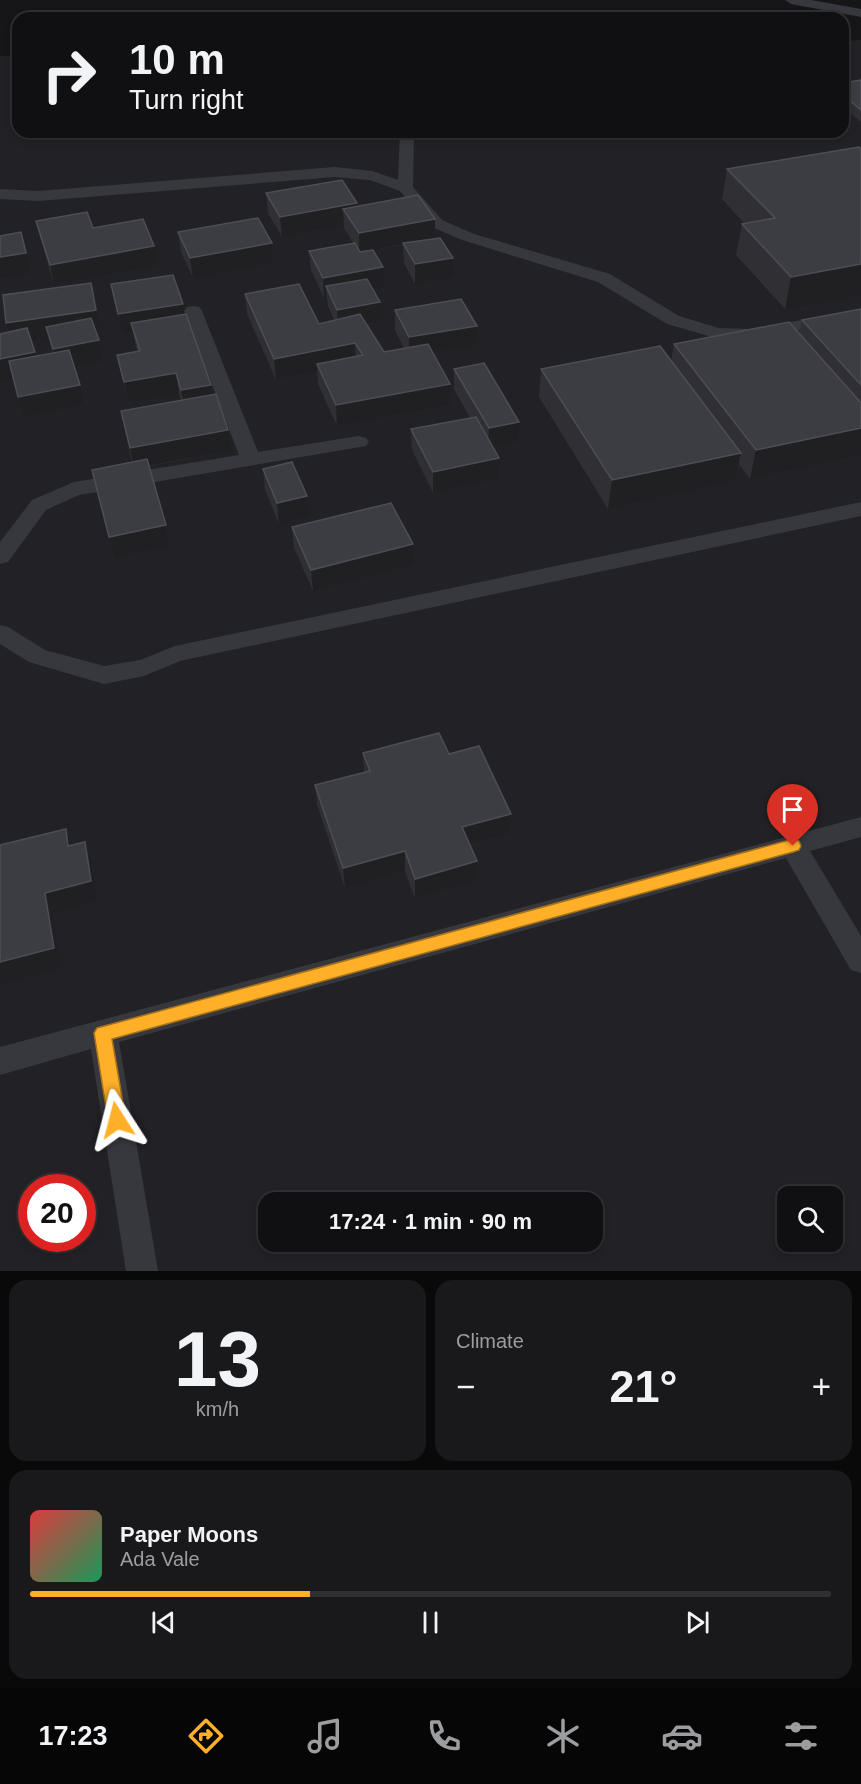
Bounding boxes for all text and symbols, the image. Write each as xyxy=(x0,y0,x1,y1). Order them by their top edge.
icon: right xyxy=(30,36,108,114)
text: 10 m xyxy=(129,36,225,83)
text: Turn right xyxy=(129,85,244,115)
pin xyxy=(767,784,818,846)
icon: arrive xyxy=(776,793,809,826)
position arrow xyxy=(85,1088,149,1152)
speed limit sign: 20 xyxy=(18,1174,96,1252)
map controls xyxy=(777,1186,843,1252)
button: search xyxy=(777,1186,843,1252)
text: 17:24 · 1 min · 90 m xyxy=(329,1209,532,1234)
text: 13 xyxy=(174,1315,261,1403)
text: Climate xyxy=(456,1330,524,1352)
text: 21° xyxy=(609,1361,678,1412)
text: − xyxy=(456,1368,475,1405)
text: + xyxy=(812,1368,831,1405)
text: km/h xyxy=(196,1398,239,1420)
text: Paper Moons xyxy=(120,1522,258,1547)
text: Ada Vale xyxy=(120,1548,200,1570)
icon: previous xyxy=(147,1606,180,1639)
icon: pause xyxy=(414,1606,447,1639)
icon: next xyxy=(681,1606,714,1639)
icon: directions xyxy=(185,1715,227,1757)
icon: music xyxy=(304,1715,346,1757)
icon: phone xyxy=(423,1715,465,1757)
icon: climate xyxy=(542,1715,584,1757)
icon: car xyxy=(661,1715,703,1757)
icon: filters xyxy=(780,1715,822,1757)
text: 17:23 xyxy=(39,1721,108,1751)

